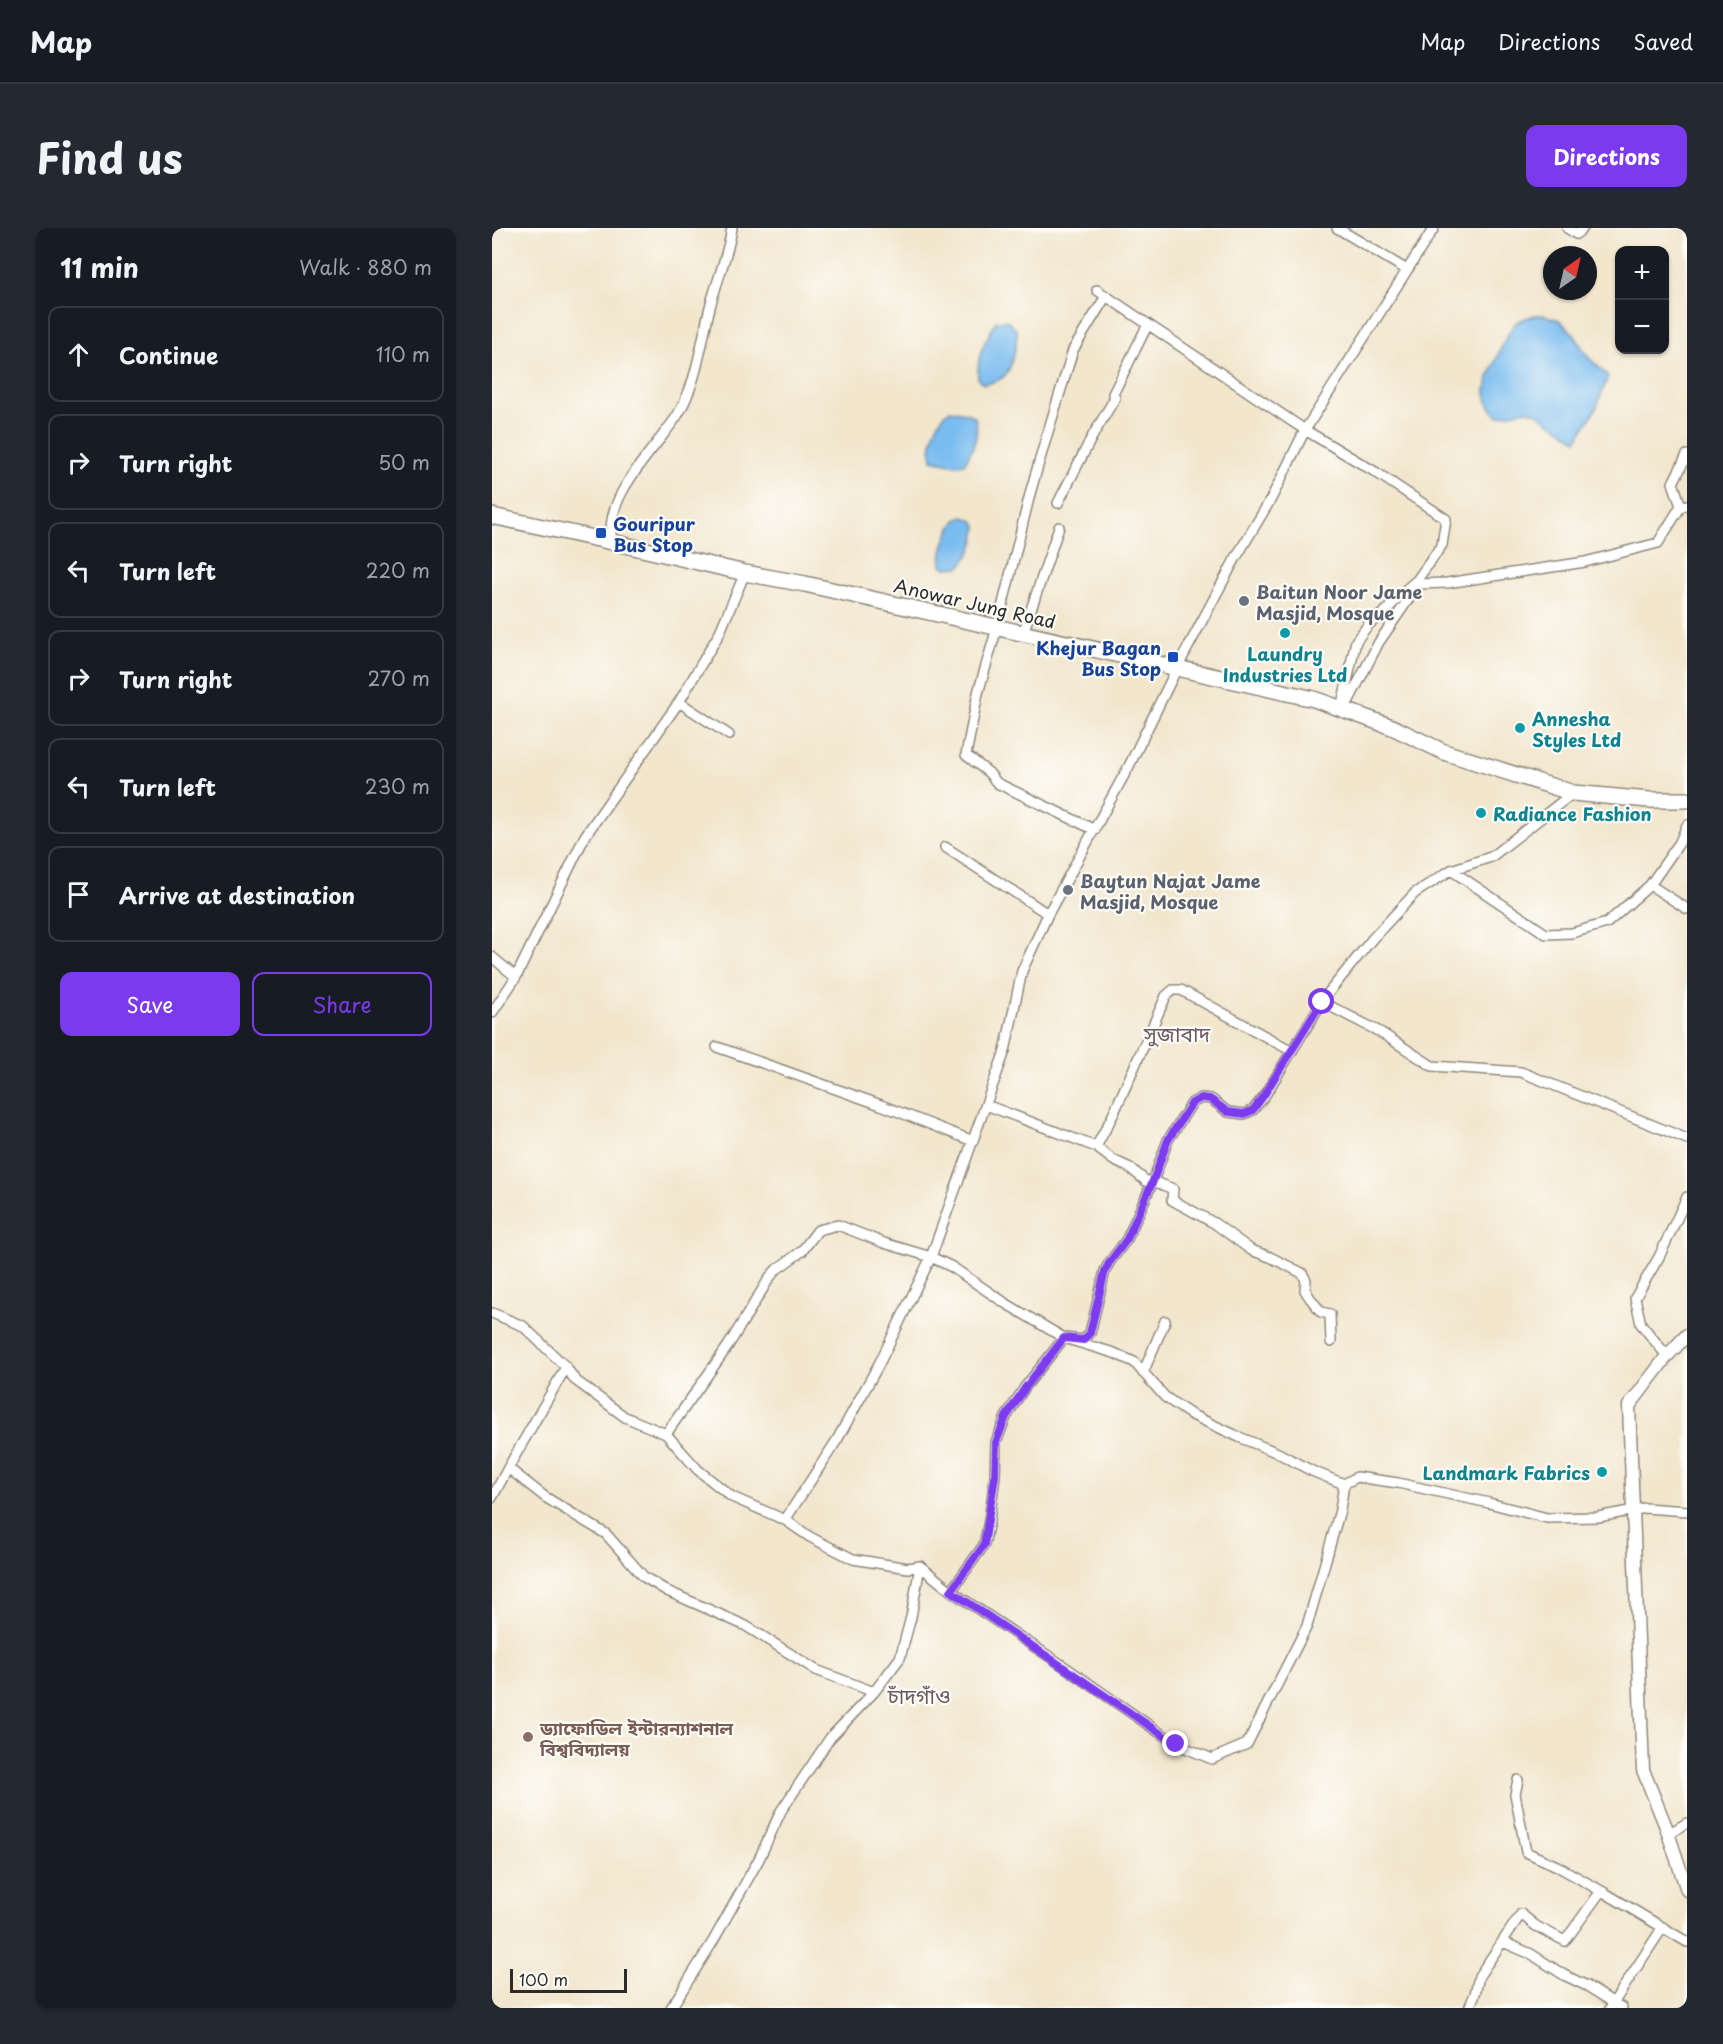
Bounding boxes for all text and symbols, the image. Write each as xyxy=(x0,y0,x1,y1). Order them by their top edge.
text: Map xyxy=(30,20,92,63)
text: Map xyxy=(1420,25,1465,57)
text: Directions xyxy=(1498,25,1600,57)
text: Saved xyxy=(1633,25,1693,57)
text: Find us xyxy=(36,125,183,188)
button: Directions xyxy=(1526,125,1687,187)
north arrow xyxy=(1543,246,1597,300)
map controls xyxy=(1615,246,1669,354)
button: + xyxy=(1615,246,1669,300)
text: 11 min xyxy=(60,248,139,287)
text: Walk · 880 m xyxy=(299,252,432,282)
button: − xyxy=(1615,300,1669,354)
icon: ahead xyxy=(62,338,95,371)
text: Continue xyxy=(119,338,218,371)
text: 110 m xyxy=(376,339,430,369)
icon: right xyxy=(62,446,95,479)
text: Turn right xyxy=(119,446,232,479)
text: 50 m xyxy=(378,447,430,477)
place label: Gouripur Bus Stop xyxy=(613,510,696,558)
marker: Gouripur Bus Stop xyxy=(594,526,608,540)
icon: left xyxy=(62,554,95,587)
text: Turn left xyxy=(119,554,216,587)
text: 220 m xyxy=(366,555,430,585)
street label: Anowar Jung Road xyxy=(891,571,1059,635)
place label: Baitun Noor Jame Masjid, Mosque xyxy=(1256,578,1423,626)
marker: Baitun Noor Jame Masjid, Mosque xyxy=(1237,594,1251,608)
marker: Laundry Industries Ltd xyxy=(1278,626,1292,640)
place label: Khejur Bagan Bus Stop xyxy=(1036,634,1161,682)
place label: Laundry Industries Ltd xyxy=(1223,640,1347,688)
marker: Khejur Bagan Bus Stop xyxy=(1166,650,1180,664)
icon: right xyxy=(62,662,95,695)
text: Turn right xyxy=(119,662,232,695)
text: 270 m xyxy=(367,663,430,693)
place label: Annesha Styles Ltd xyxy=(1532,705,1621,753)
marker: Annesha Styles Ltd xyxy=(1513,721,1527,735)
icon: left xyxy=(62,770,95,803)
text: Turn left xyxy=(119,770,216,803)
text: 230 m xyxy=(365,771,430,801)
place label: Radiance Fashion xyxy=(1493,800,1652,827)
marker: Radiance Fashion xyxy=(1474,806,1488,820)
place label: Baytun Najat Jame Masjid, Mosque xyxy=(1080,867,1261,915)
icon: arrive xyxy=(62,878,95,911)
text: Arrive at destination xyxy=(119,878,355,911)
marker: Baytun Najat Jame Masjid, Mosque xyxy=(1061,883,1075,897)
button: Save xyxy=(60,972,240,1036)
button: Share xyxy=(252,972,432,1036)
route start xyxy=(1308,988,1334,1014)
district label: সুজাবাদ xyxy=(1143,1017,1211,1049)
place label: Landmark Fabrics xyxy=(1423,1459,1590,1486)
marker: Landmark Fabrics xyxy=(1595,1465,1609,1479)
district label: চাঁদগাঁও xyxy=(886,1679,951,1711)
place label: ড্যাফোডিল ইন্টারন্যাশনাল বিশ্ববিদ্যালয় xyxy=(539,1714,734,1762)
marker: ড্যাফোডিল ইন্টারন্যাশনাল বিশ্ববিদ্যালয় xyxy=(521,1730,535,1744)
route end xyxy=(1162,1730,1188,1756)
scale bar xyxy=(510,1966,627,1994)
text: 100 m xyxy=(519,1967,568,1991)

